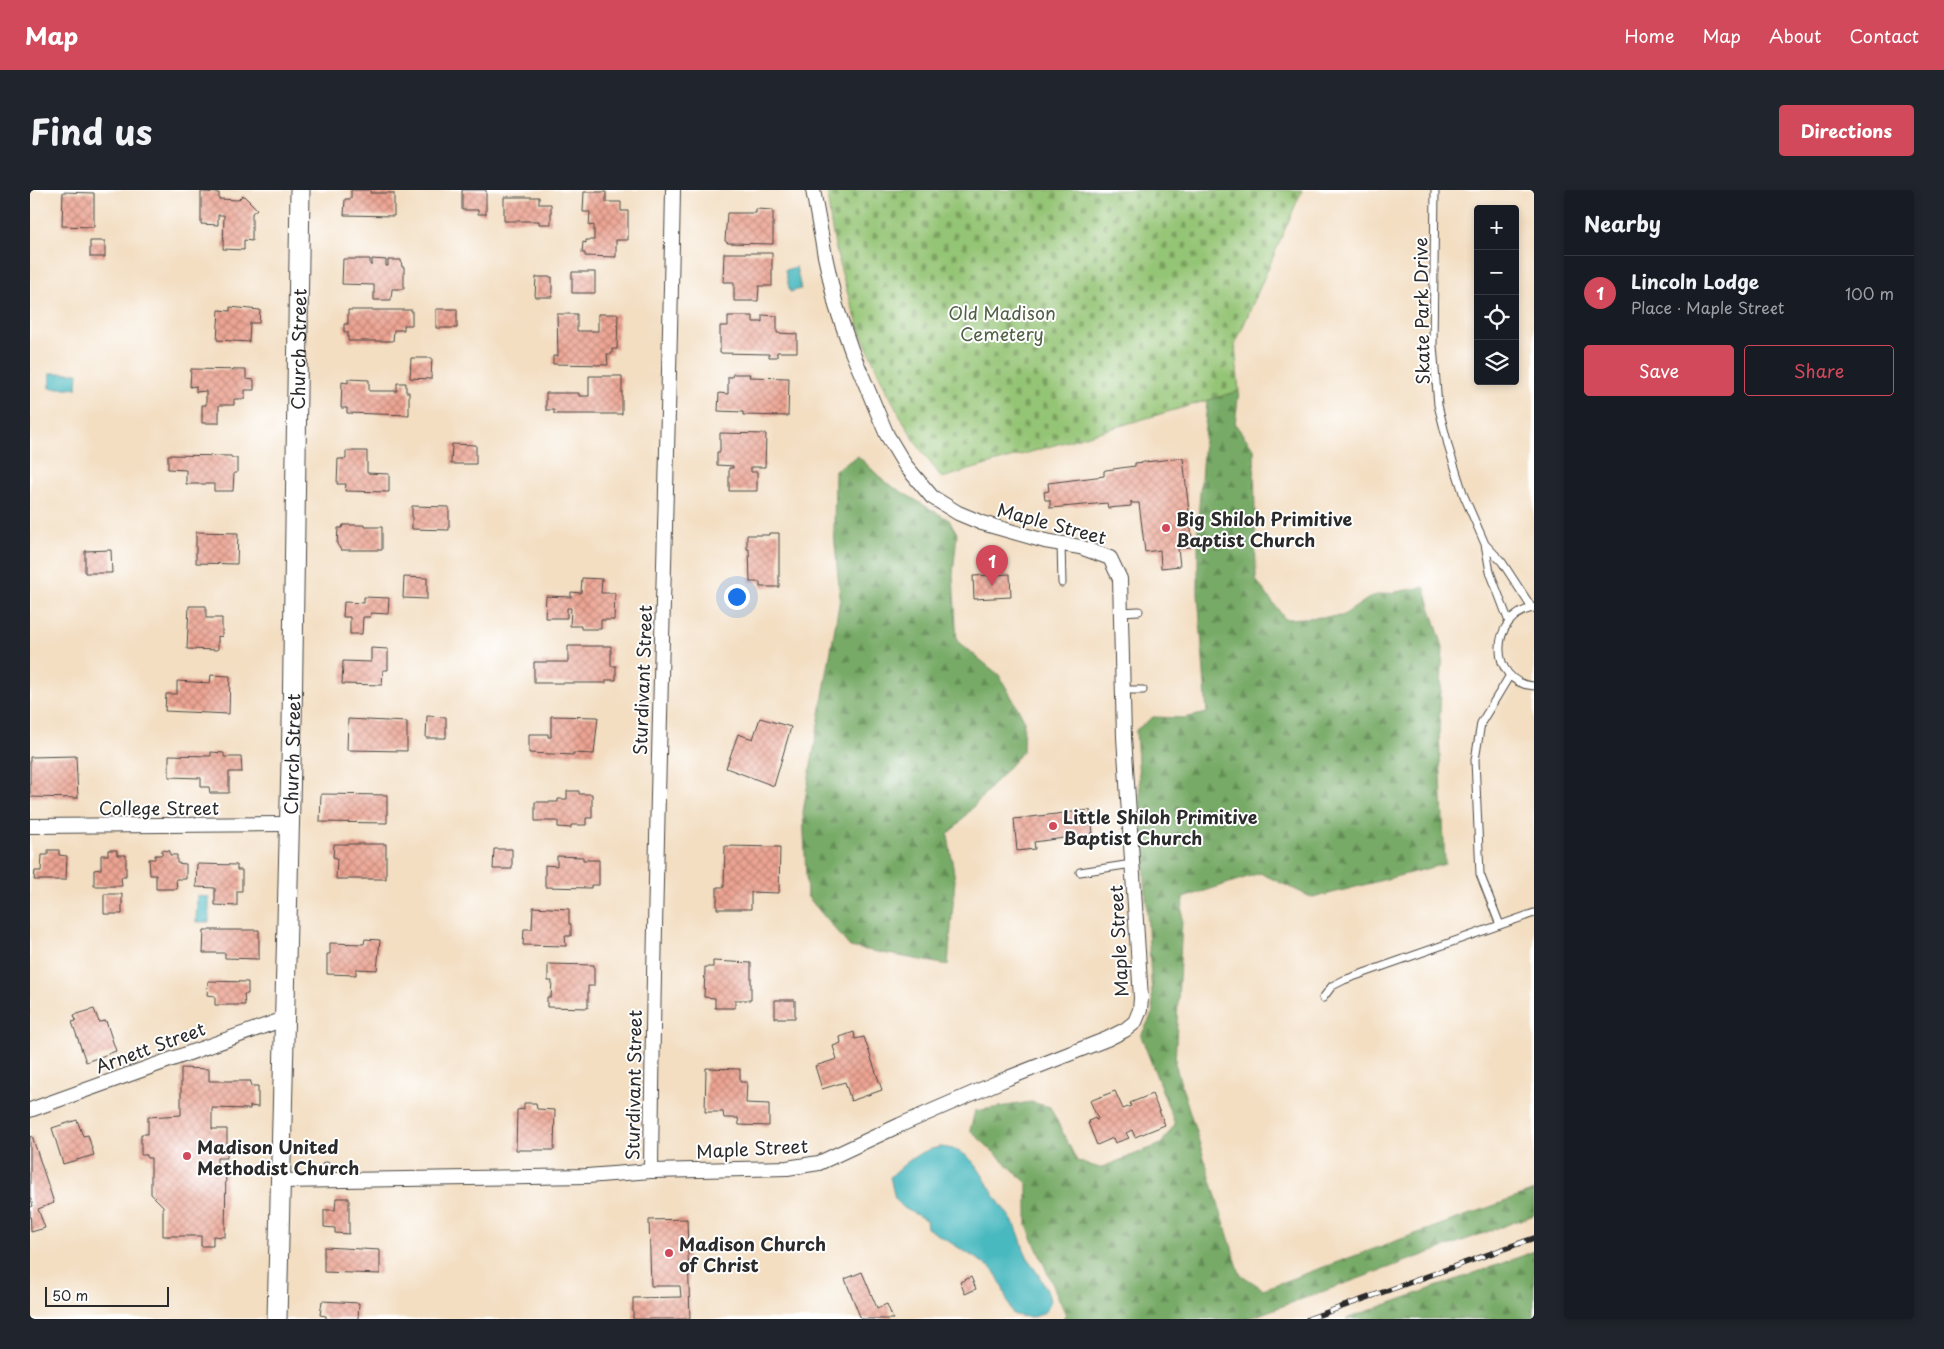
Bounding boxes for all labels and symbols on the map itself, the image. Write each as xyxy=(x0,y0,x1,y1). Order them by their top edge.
street label: Skate Park Drive xyxy=(1406,237,1436,385)
street label: Church Street xyxy=(283,288,312,410)
park label: Old Madison Cemetery xyxy=(948,299,1056,347)
street label: Maple Street xyxy=(994,495,1110,551)
place label: Big Shiloh Primitive Baptist Church xyxy=(1176,505,1353,553)
marker: Big Shiloh Primitive Baptist Church xyxy=(1160,522,1172,534)
pin: 1 xyxy=(976,545,1008,586)
your location xyxy=(724,584,750,610)
street label: Sturdivant Street xyxy=(626,604,658,756)
street label: Church Street xyxy=(276,693,306,815)
street label: College Street xyxy=(99,794,219,821)
place label: Little Shiloh Primitive Baptist Church xyxy=(1063,803,1258,851)
marker: Little Shiloh Primitive Baptist Church xyxy=(1047,820,1059,832)
street label: Maple Street xyxy=(1102,884,1134,998)
street label: Sturdivant Street xyxy=(618,1010,648,1160)
street label: Arnett Street xyxy=(91,1015,209,1079)
street label: Maple Street xyxy=(695,1132,809,1164)
place label: Madison United Methodist Church xyxy=(197,1133,359,1181)
marker: Madison United Methodist Church xyxy=(181,1150,193,1162)
place label: Madison Church of Christ xyxy=(679,1230,826,1278)
marker: Madison Church of Christ xyxy=(663,1247,675,1259)
scale bar xyxy=(45,1284,169,1307)

